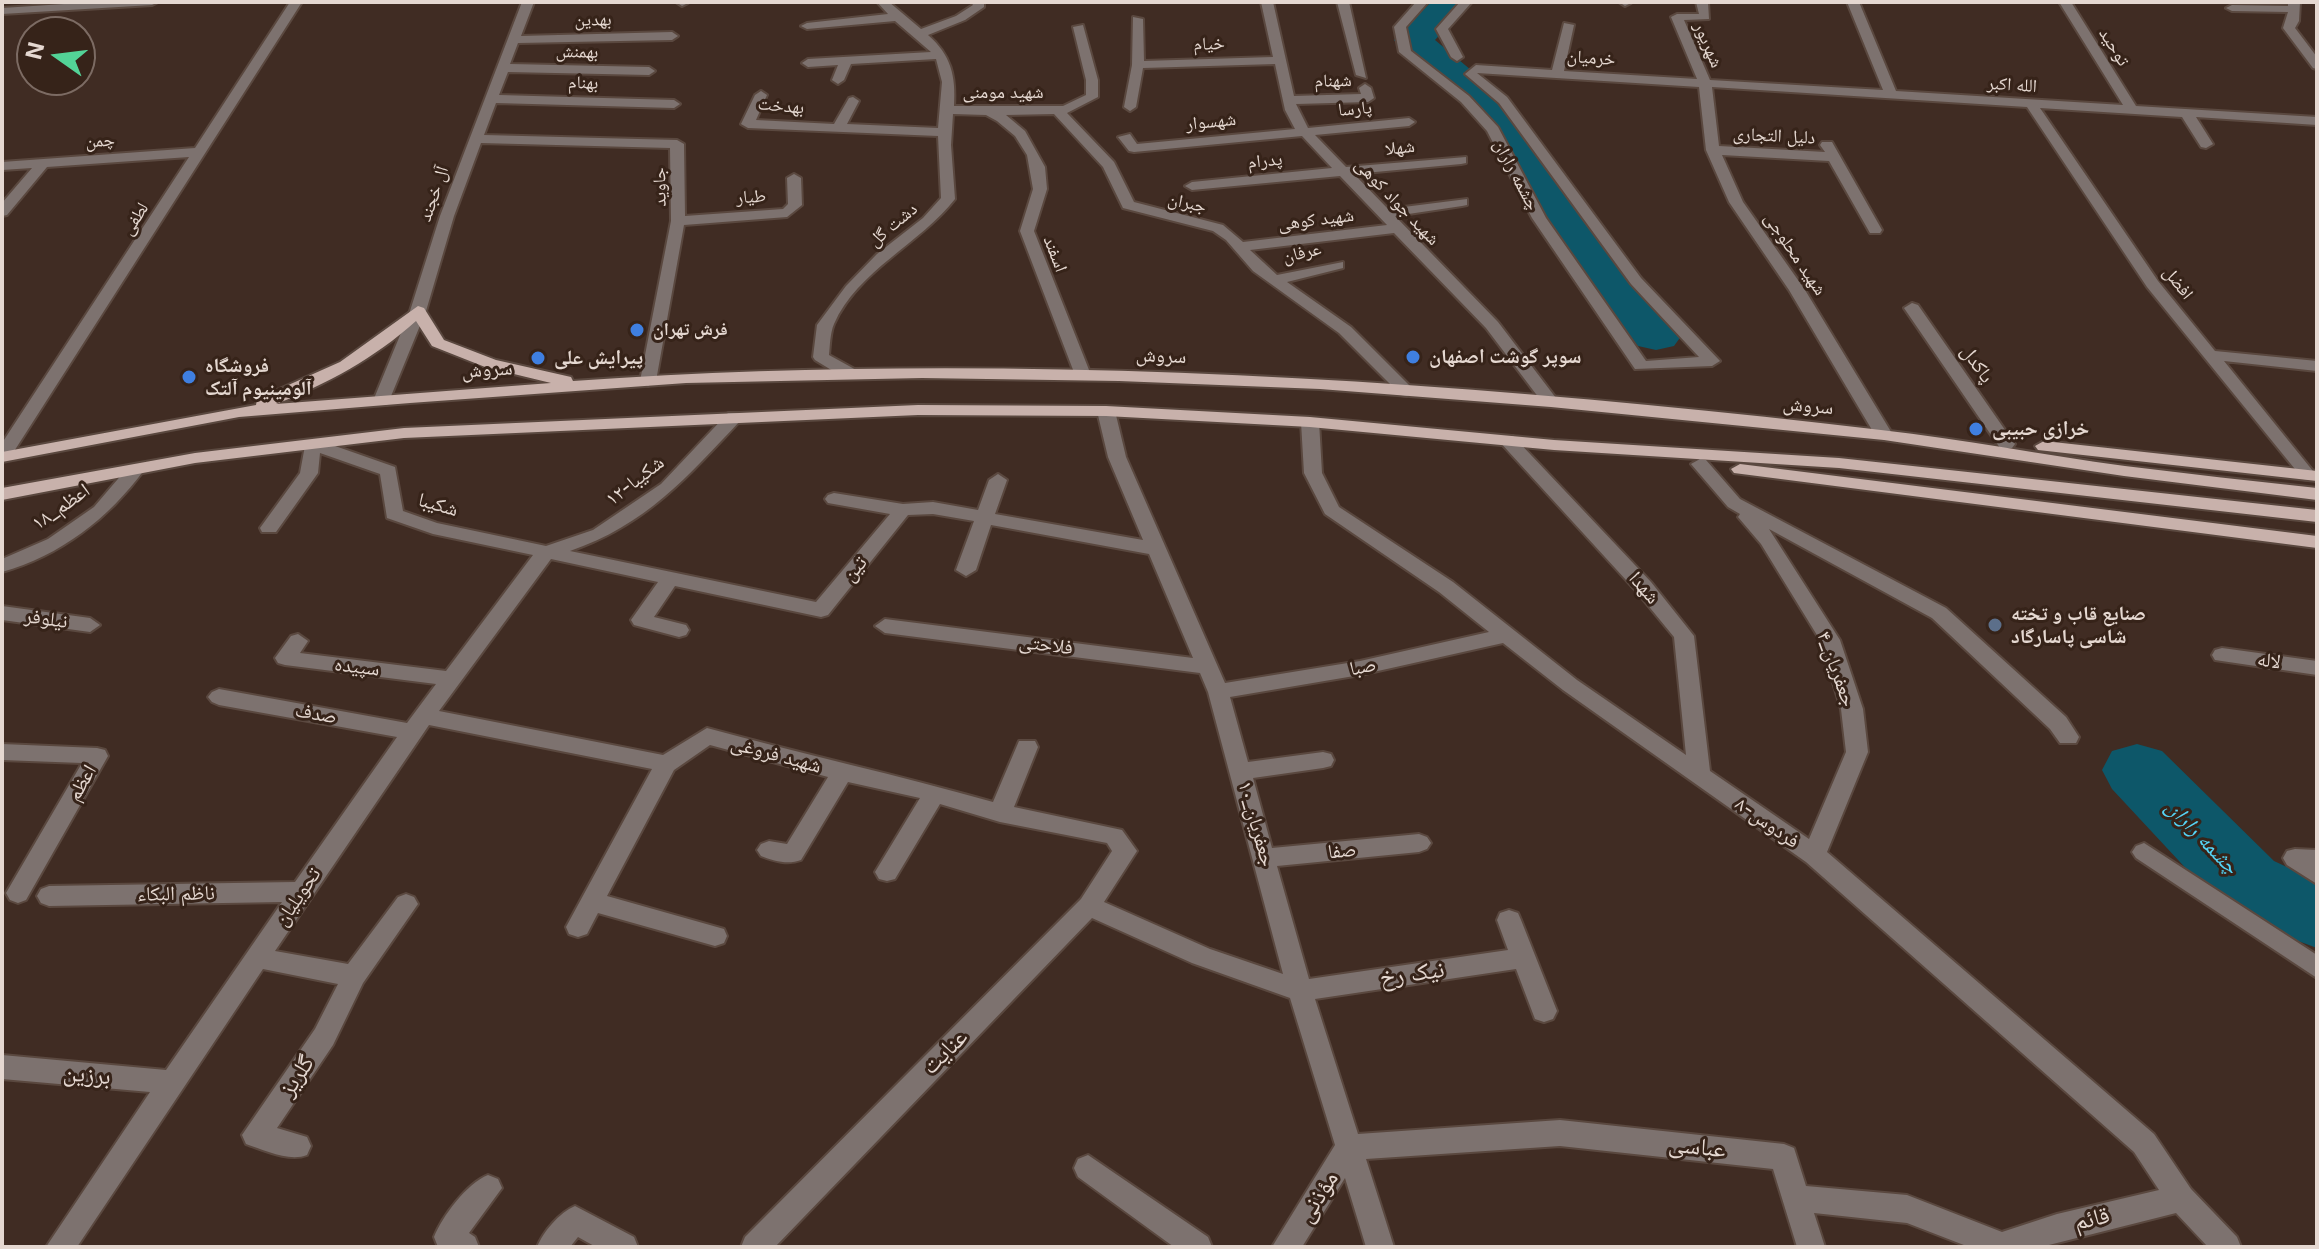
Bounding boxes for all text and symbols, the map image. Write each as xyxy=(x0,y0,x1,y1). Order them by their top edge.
street label: بهدین xyxy=(574,9,612,31)
north arrow xyxy=(16,16,96,96)
street label: شهریور xyxy=(1689,19,1727,71)
street label: توحید xyxy=(2094,24,2134,70)
street label: خیام xyxy=(1193,33,1225,55)
text: N xyxy=(20,39,49,62)
street label: بهمنش xyxy=(555,41,599,63)
street label: خرمیان xyxy=(1566,46,1616,70)
street label: شهنام xyxy=(1314,70,1352,92)
street label: بهنام xyxy=(568,72,598,94)
street label: الله اکبر xyxy=(1986,72,2038,98)
street label: شهید مومنی xyxy=(962,82,1044,104)
street label: بهدخت xyxy=(757,93,805,119)
street label: پارسا xyxy=(1337,97,1373,121)
street label: شهسوار xyxy=(1185,109,1237,135)
street label: دلیل التجاری xyxy=(1732,123,1816,149)
street label: چمن xyxy=(85,129,115,153)
street label: شهلا xyxy=(1384,136,1416,160)
street label: چشمه راران xyxy=(1488,136,1544,214)
street label: پدرام xyxy=(1247,148,1283,174)
street label: شهید جواد کوهی xyxy=(1350,154,1444,250)
street label: آل خجند xyxy=(414,163,454,225)
street label: جاوید xyxy=(649,167,671,207)
street label: طیار xyxy=(735,185,767,209)
street label: جبران xyxy=(1166,188,1208,218)
street label: دشت گل xyxy=(864,198,922,252)
street label: لطفی xyxy=(117,199,153,239)
street label: شهید کوهی xyxy=(1277,205,1355,235)
street label: شهید محلوجی xyxy=(1759,208,1831,300)
street label: اسفند xyxy=(1038,233,1072,275)
street label: عرفان xyxy=(1281,238,1323,268)
street label: افضل xyxy=(2158,262,2198,304)
place label: فرش تهران xyxy=(653,319,728,341)
marker: فرش تهران xyxy=(628,321,646,339)
street label: پاکدل xyxy=(1955,340,1999,388)
street label: سروش xyxy=(1135,343,1187,369)
place label: سوپر گوشت اصفهان xyxy=(1429,345,1582,369)
place label: پیرایش علی xyxy=(554,346,643,370)
marker: سوپر گوشت اصفهان xyxy=(1404,348,1422,366)
marker: پیرایش علی xyxy=(529,349,547,367)
place label: فروشگاه آلومینیوم آلتک xyxy=(205,354,312,401)
street label: سروش xyxy=(461,356,513,384)
marker: فروشگاه آلومینیوم آلتک xyxy=(180,368,198,386)
street label: سروش xyxy=(1782,392,1834,420)
place label: خرازی حبیبی xyxy=(1992,417,2089,441)
marker: خرازی حبیبی xyxy=(1967,420,1985,438)
street label: ۱۲-شکیبا xyxy=(601,451,669,511)
street label: ۱۸_اعظم xyxy=(27,479,95,535)
street label: شکیبا xyxy=(415,488,461,522)
street label: تین xyxy=(838,551,872,587)
street label: شهدا xyxy=(1623,567,1665,609)
place label: صنایع قاب و تخته شاسی پاسارگاد xyxy=(2011,602,2146,649)
street label: نیلوفر xyxy=(23,604,69,634)
marker: صنایع قاب و تخته شاسی پاسارگاد xyxy=(1986,616,2004,634)
street label: ۴_جعفریان xyxy=(1811,628,1861,710)
street label: فلاحتی xyxy=(1018,630,1074,660)
street label: لاله xyxy=(2256,647,2282,675)
street label: سپیده xyxy=(333,652,381,682)
street label: صبا xyxy=(1348,653,1378,681)
street label: صدف xyxy=(293,699,339,729)
street label: شهید فروغی xyxy=(728,731,824,779)
street label: اعظم xyxy=(62,761,102,805)
street label: ۱۰_جعفریان xyxy=(1232,779,1280,869)
street label: ۸-فردوس xyxy=(1730,792,1804,854)
water label: چشمه راران xyxy=(2160,794,2244,880)
street label: صفا xyxy=(1327,838,1357,864)
street label: تحویلیان xyxy=(270,863,326,931)
street label: ناظم البکاء xyxy=(137,881,215,907)
street label: نیک رخ xyxy=(1378,955,1446,993)
street label: عنایت xyxy=(916,1023,974,1081)
street label: گلریز xyxy=(273,1050,321,1102)
street label: برزین xyxy=(62,1059,112,1091)
street label: عباسی xyxy=(1667,1130,1727,1164)
street label: مؤذنی xyxy=(1291,1166,1345,1228)
street label: قائم xyxy=(2072,1201,2112,1237)

